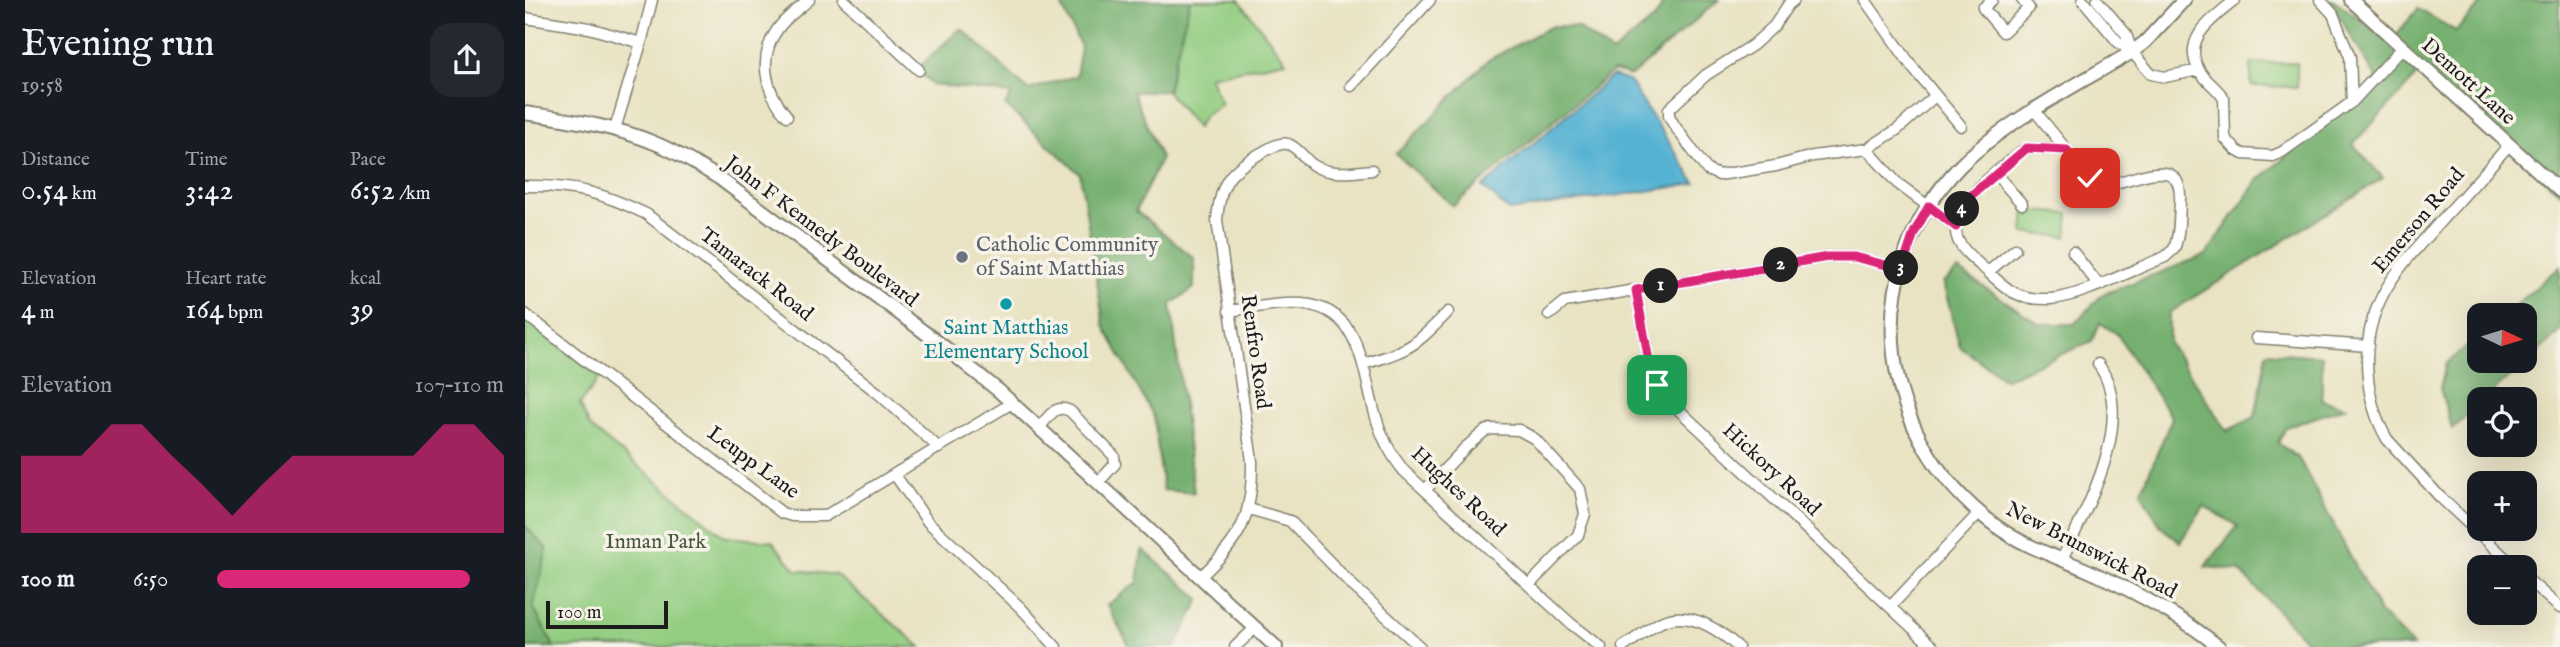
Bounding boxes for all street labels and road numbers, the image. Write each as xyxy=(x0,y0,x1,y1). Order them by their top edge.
street label: Demott Lane xyxy=(2415,33,2521,132)
street label: John F Kennedy Boulevard xyxy=(717,149,924,314)
street label: Emerson Road xyxy=(2367,162,2472,279)
street label: Tamarack Road xyxy=(694,222,819,328)
street label: Renfro Road xyxy=(1234,293,1277,412)
street label: Hickory Road xyxy=(1716,418,1827,523)
street label: Leupp Lane xyxy=(701,420,805,506)
street label: Hughes Road xyxy=(1405,441,1512,543)
street label: New Brunswick Road xyxy=(2001,496,2182,606)

